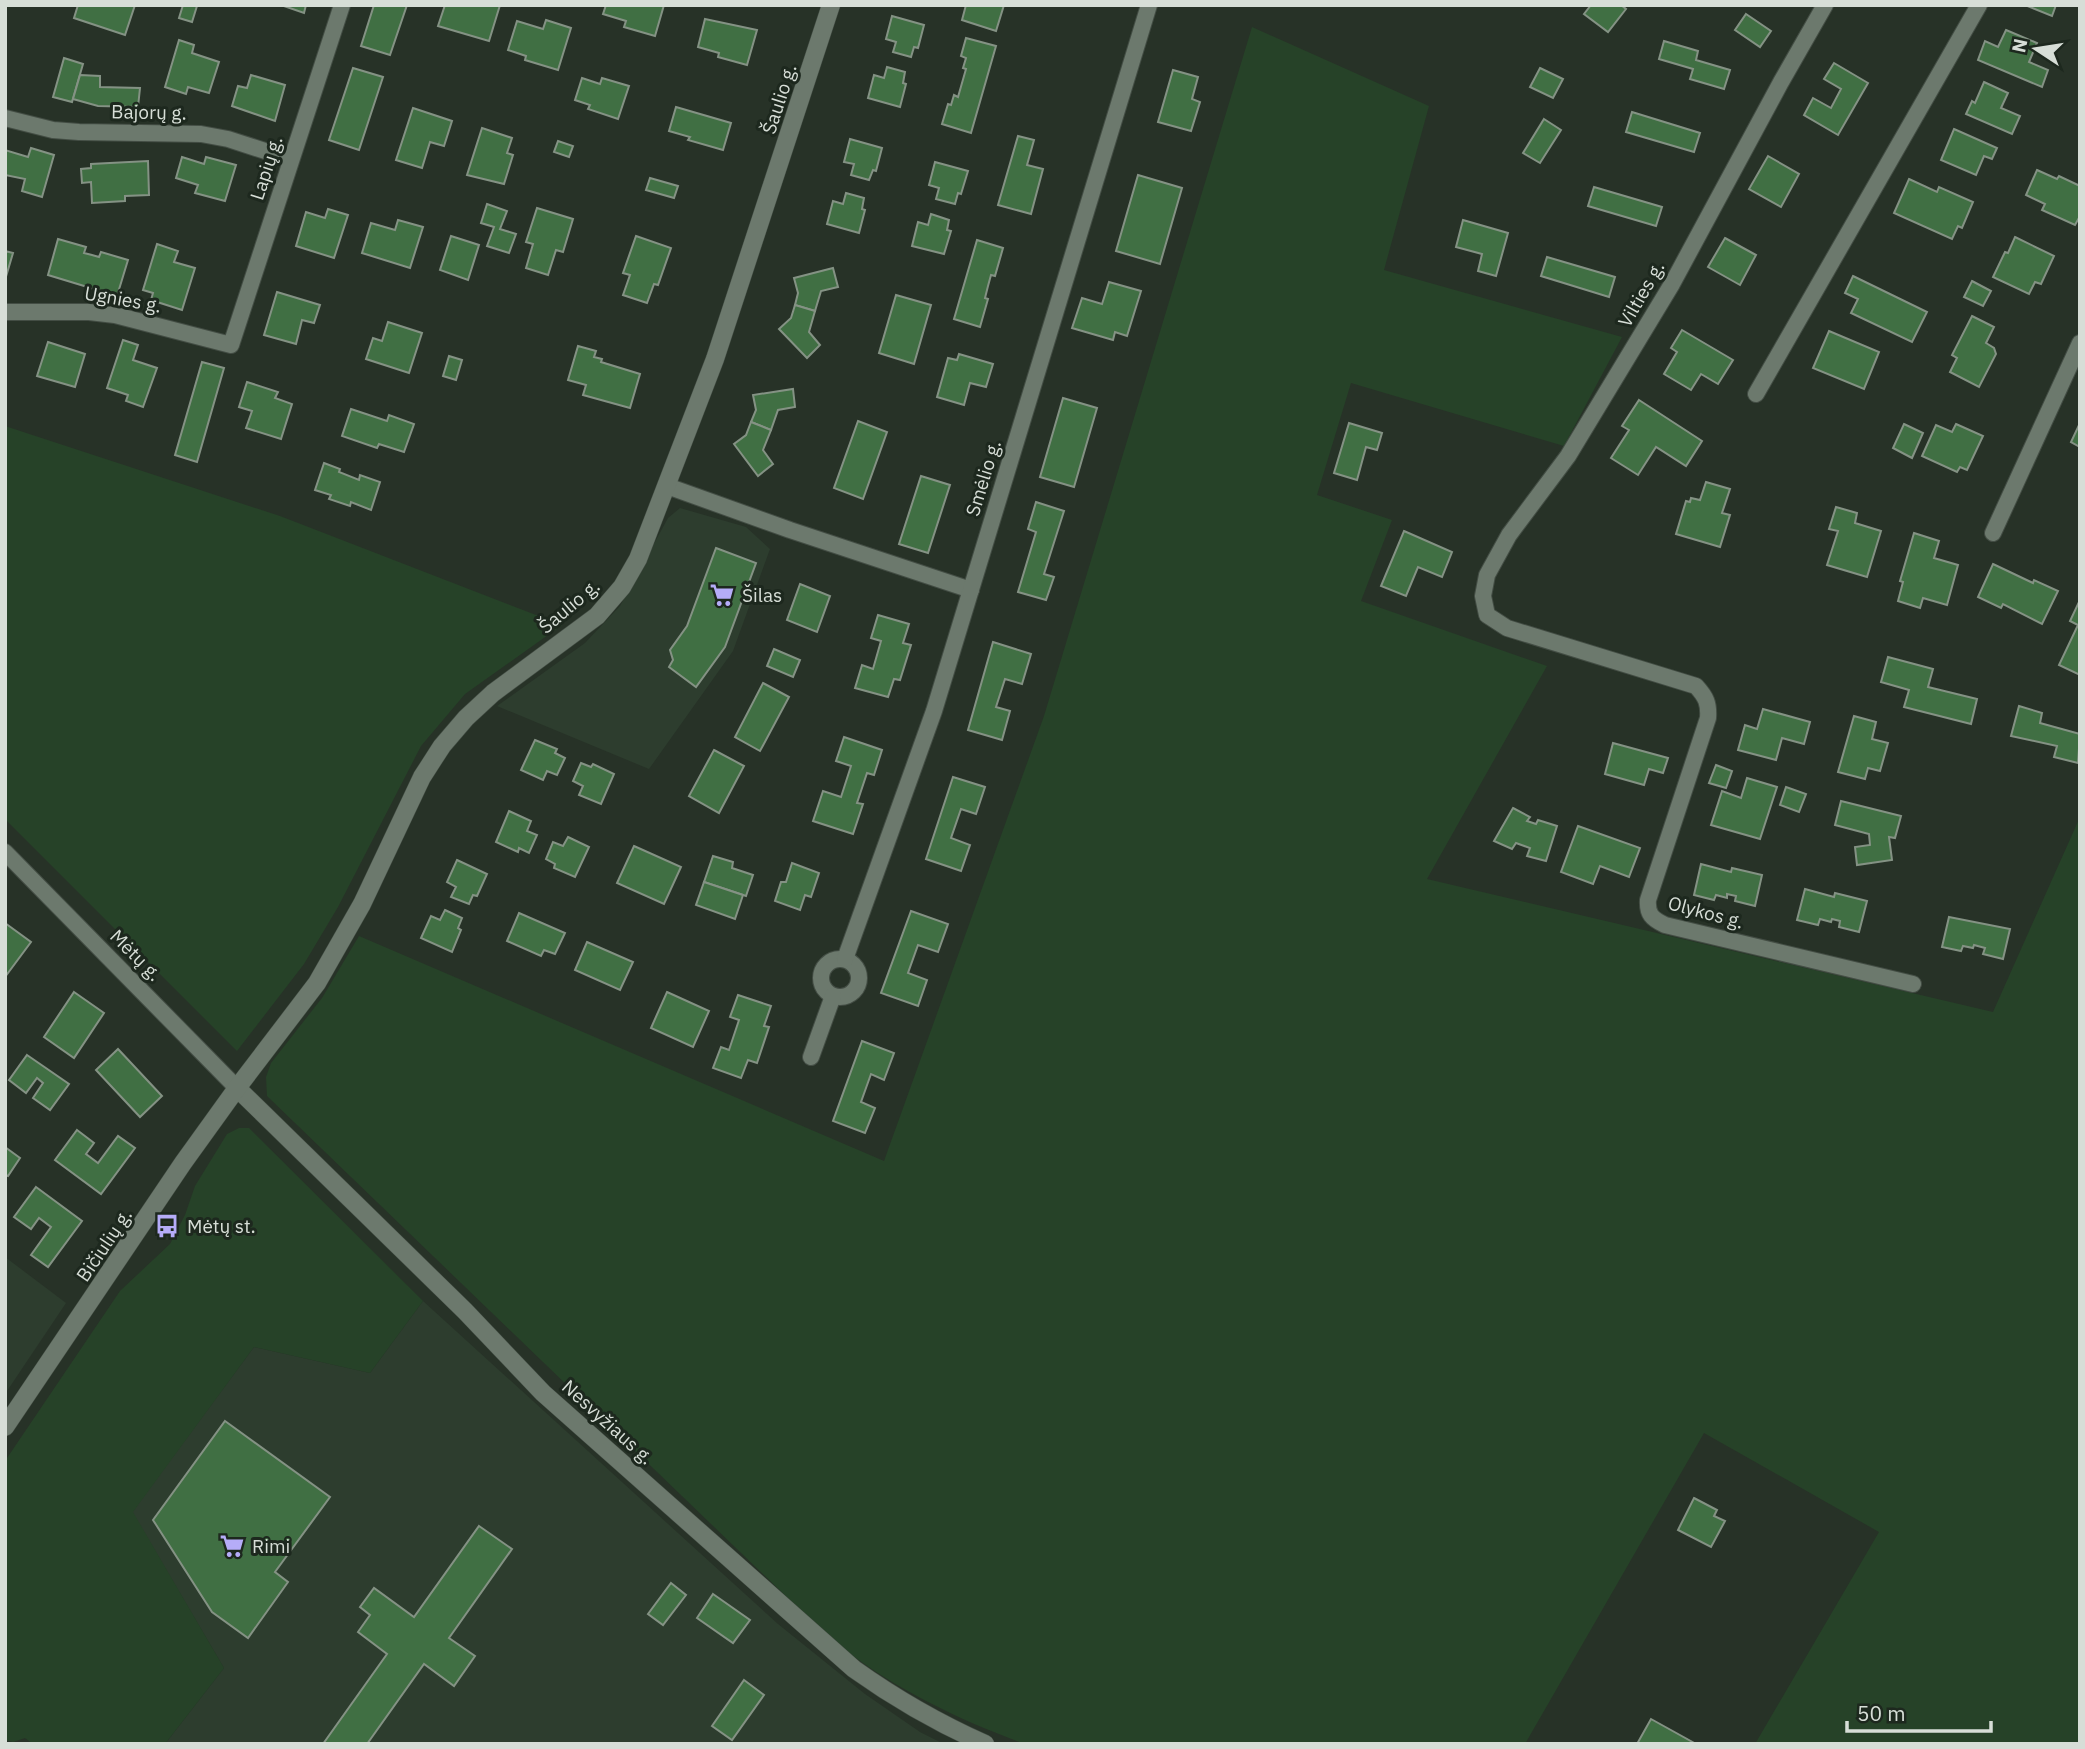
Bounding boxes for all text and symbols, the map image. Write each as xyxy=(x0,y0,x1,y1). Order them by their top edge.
north arrow xyxy=(2001,14,2071,84)
text: N xyxy=(2006,36,2033,55)
street label: Šaulio g. xyxy=(756,61,802,137)
street label: Bajorų g. xyxy=(111,99,187,125)
street label: Lapių g. xyxy=(244,133,288,203)
street label: Vilties g. xyxy=(1612,257,1670,331)
street label: Ugnies g. xyxy=(83,280,163,318)
street label: Smėlio g. xyxy=(960,437,1006,519)
street label: Šaulio g. xyxy=(534,574,604,638)
supermarket icon: Šilas xyxy=(708,581,736,609)
place label: Šilas xyxy=(742,583,782,607)
street label: Olykos g. xyxy=(1665,890,1747,934)
street label: Mėtų g. xyxy=(105,924,167,986)
street label: Bičiulių g. xyxy=(71,1204,137,1286)
bus stop icon: Mėtų st. xyxy=(153,1212,181,1240)
place label: Mėtų st. xyxy=(187,1214,256,1238)
street label: Nesvyžiaus g. xyxy=(557,1374,659,1470)
supermarket icon: Rimi xyxy=(218,1532,246,1560)
place label: Rimi xyxy=(252,1534,290,1558)
scale bar xyxy=(1847,1690,1990,1734)
text: 50 m xyxy=(1857,1699,1906,1727)

